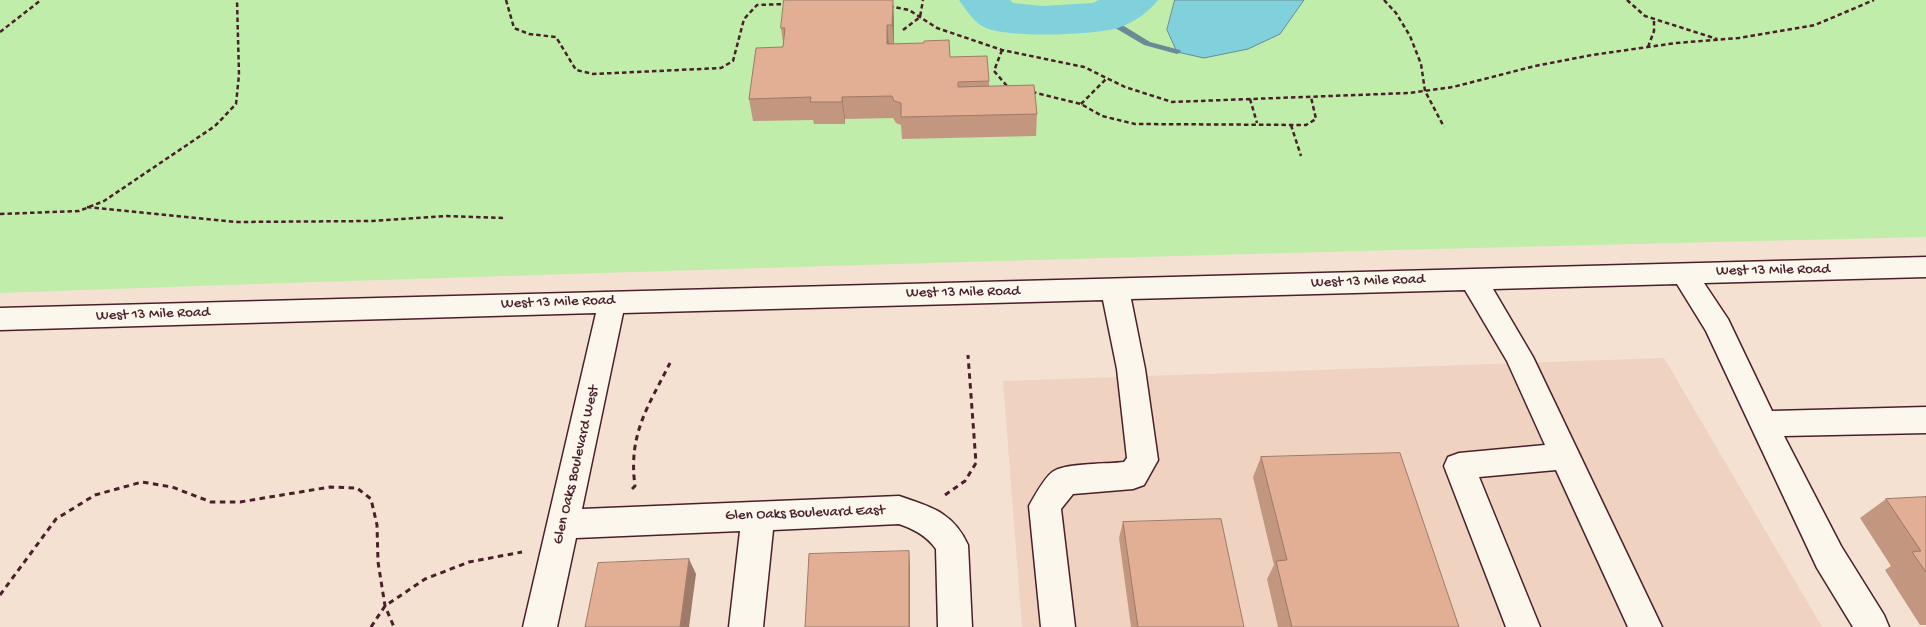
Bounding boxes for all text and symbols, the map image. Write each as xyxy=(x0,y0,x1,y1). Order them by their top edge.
street label: West 13 Mile Road xyxy=(1716,261,1830,281)
street label: West 13 Mile Road xyxy=(1311,271,1425,293)
street label: West 13 Mile Road xyxy=(906,283,1020,303)
street label: West 13 Mile Road xyxy=(501,292,615,314)
street label: West 13 Mile Road xyxy=(96,304,210,326)
street label: Glen Oaks Boulevard West xyxy=(550,384,604,546)
street label: Glen Oaks Boulevard East xyxy=(725,502,885,526)

